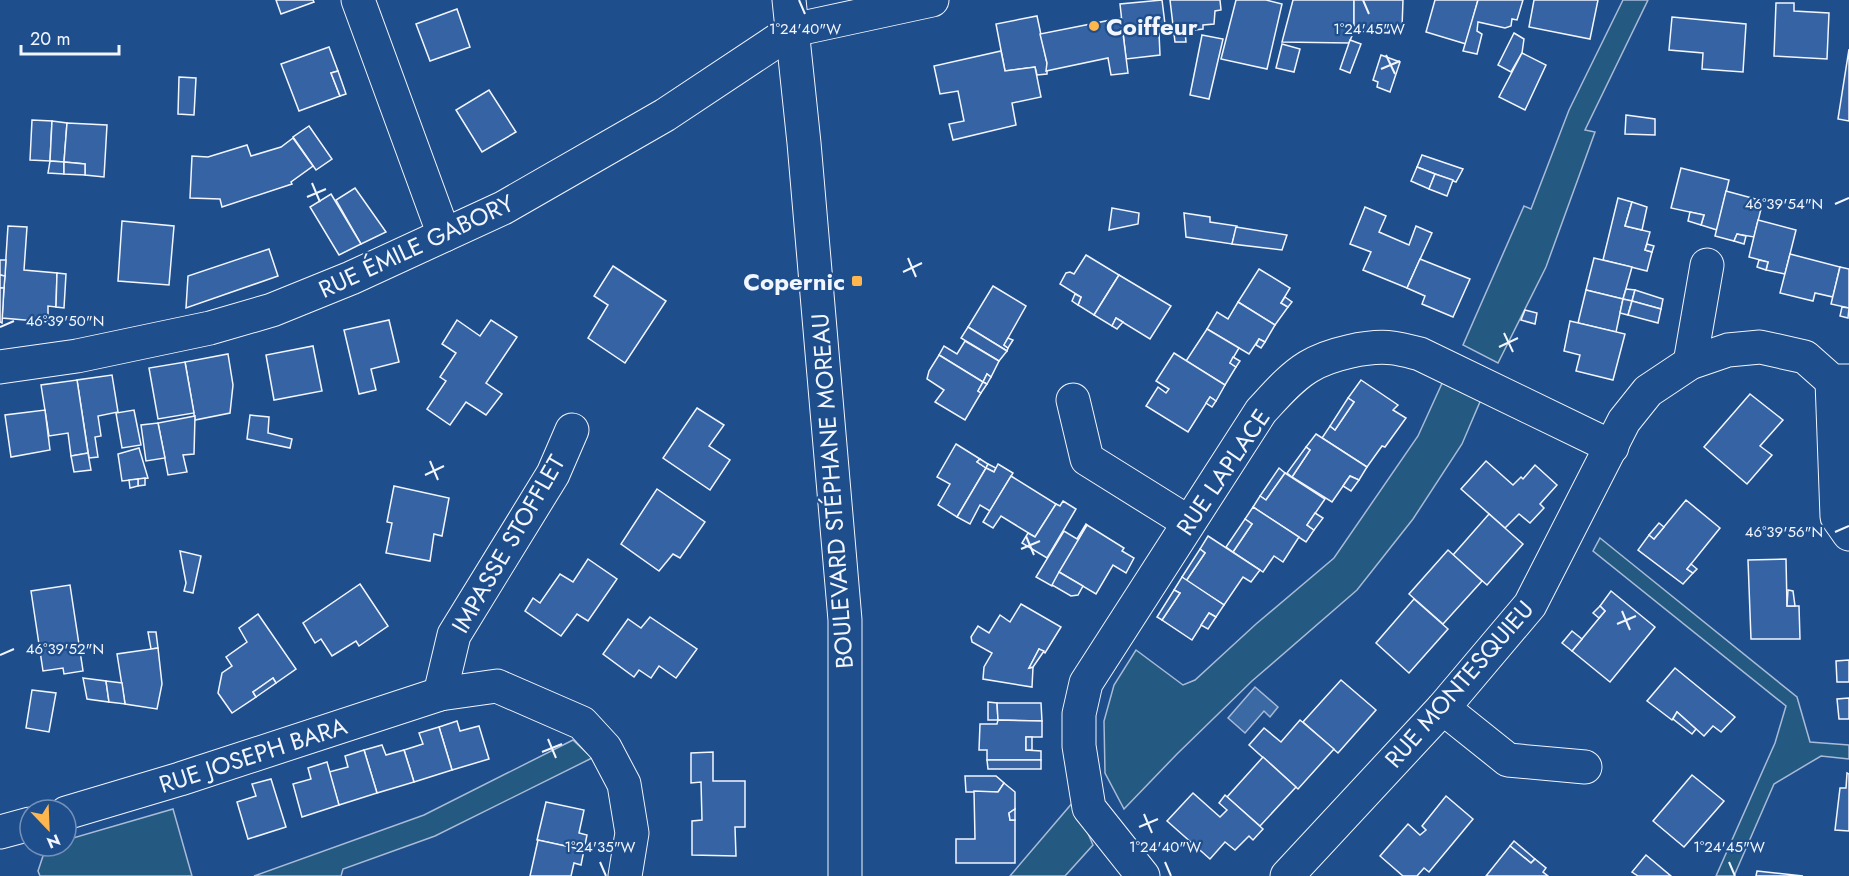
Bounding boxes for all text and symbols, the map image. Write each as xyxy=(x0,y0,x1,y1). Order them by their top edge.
place label: Coiffeur xyxy=(1106,9,1198,44)
scale bar xyxy=(21,18,118,56)
text: 1°24'40"W xyxy=(769,18,841,40)
text: 1°24'45"W xyxy=(1333,18,1405,40)
marker: Coiffeur xyxy=(1087,19,1101,33)
text: 20 m xyxy=(30,26,70,52)
street label: RUE ÉMILE GABORY xyxy=(313,185,520,307)
text: 46°39'54"N xyxy=(1745,193,1823,215)
place label: Copernic xyxy=(743,264,845,299)
marker: Copernic xyxy=(850,274,864,288)
text: 46°39'50"N xyxy=(26,310,104,332)
street label: BOULEVARD STÉPHANE MOREAU xyxy=(802,312,862,670)
street label: RUE LAPLACE xyxy=(1168,402,1278,542)
street label: IMPASSE STOFFLET xyxy=(443,448,573,640)
text: 46°39'56"N xyxy=(1745,521,1823,543)
street label: RUE MONTESQUIEU xyxy=(1376,593,1542,775)
text: 46°39'52"N xyxy=(26,638,104,660)
street label: RUE JOSEPH BARA xyxy=(155,708,352,802)
north arrow xyxy=(18,798,78,858)
text: N xyxy=(43,828,64,854)
text: 1°24'35"W xyxy=(565,836,636,858)
text: 1°24'40"W xyxy=(1129,836,1201,858)
text: 1°24'45"W xyxy=(1693,836,1765,858)

